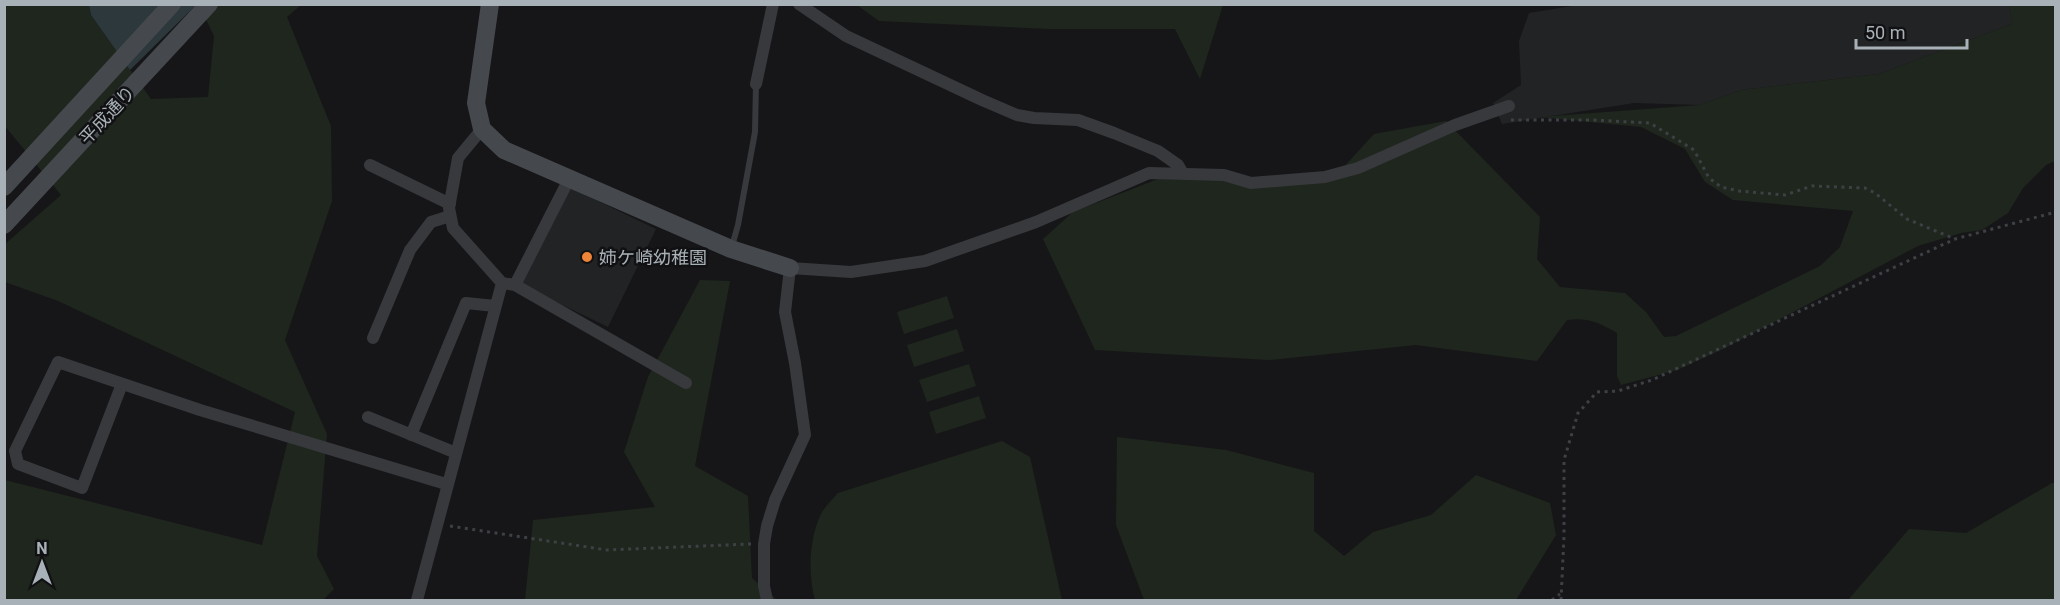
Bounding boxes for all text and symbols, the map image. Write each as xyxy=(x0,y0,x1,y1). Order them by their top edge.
scale bar xyxy=(1856,12,1967,50)
text: 50 m xyxy=(1865,22,1905,43)
street label: 平成通り xyxy=(75,82,139,148)
place label: 姉ケ崎幼稚園 xyxy=(599,247,707,268)
marker: 姉ケ崎幼稚園 xyxy=(580,250,594,264)
north arrow xyxy=(12,533,72,593)
text: N xyxy=(36,539,48,558)

